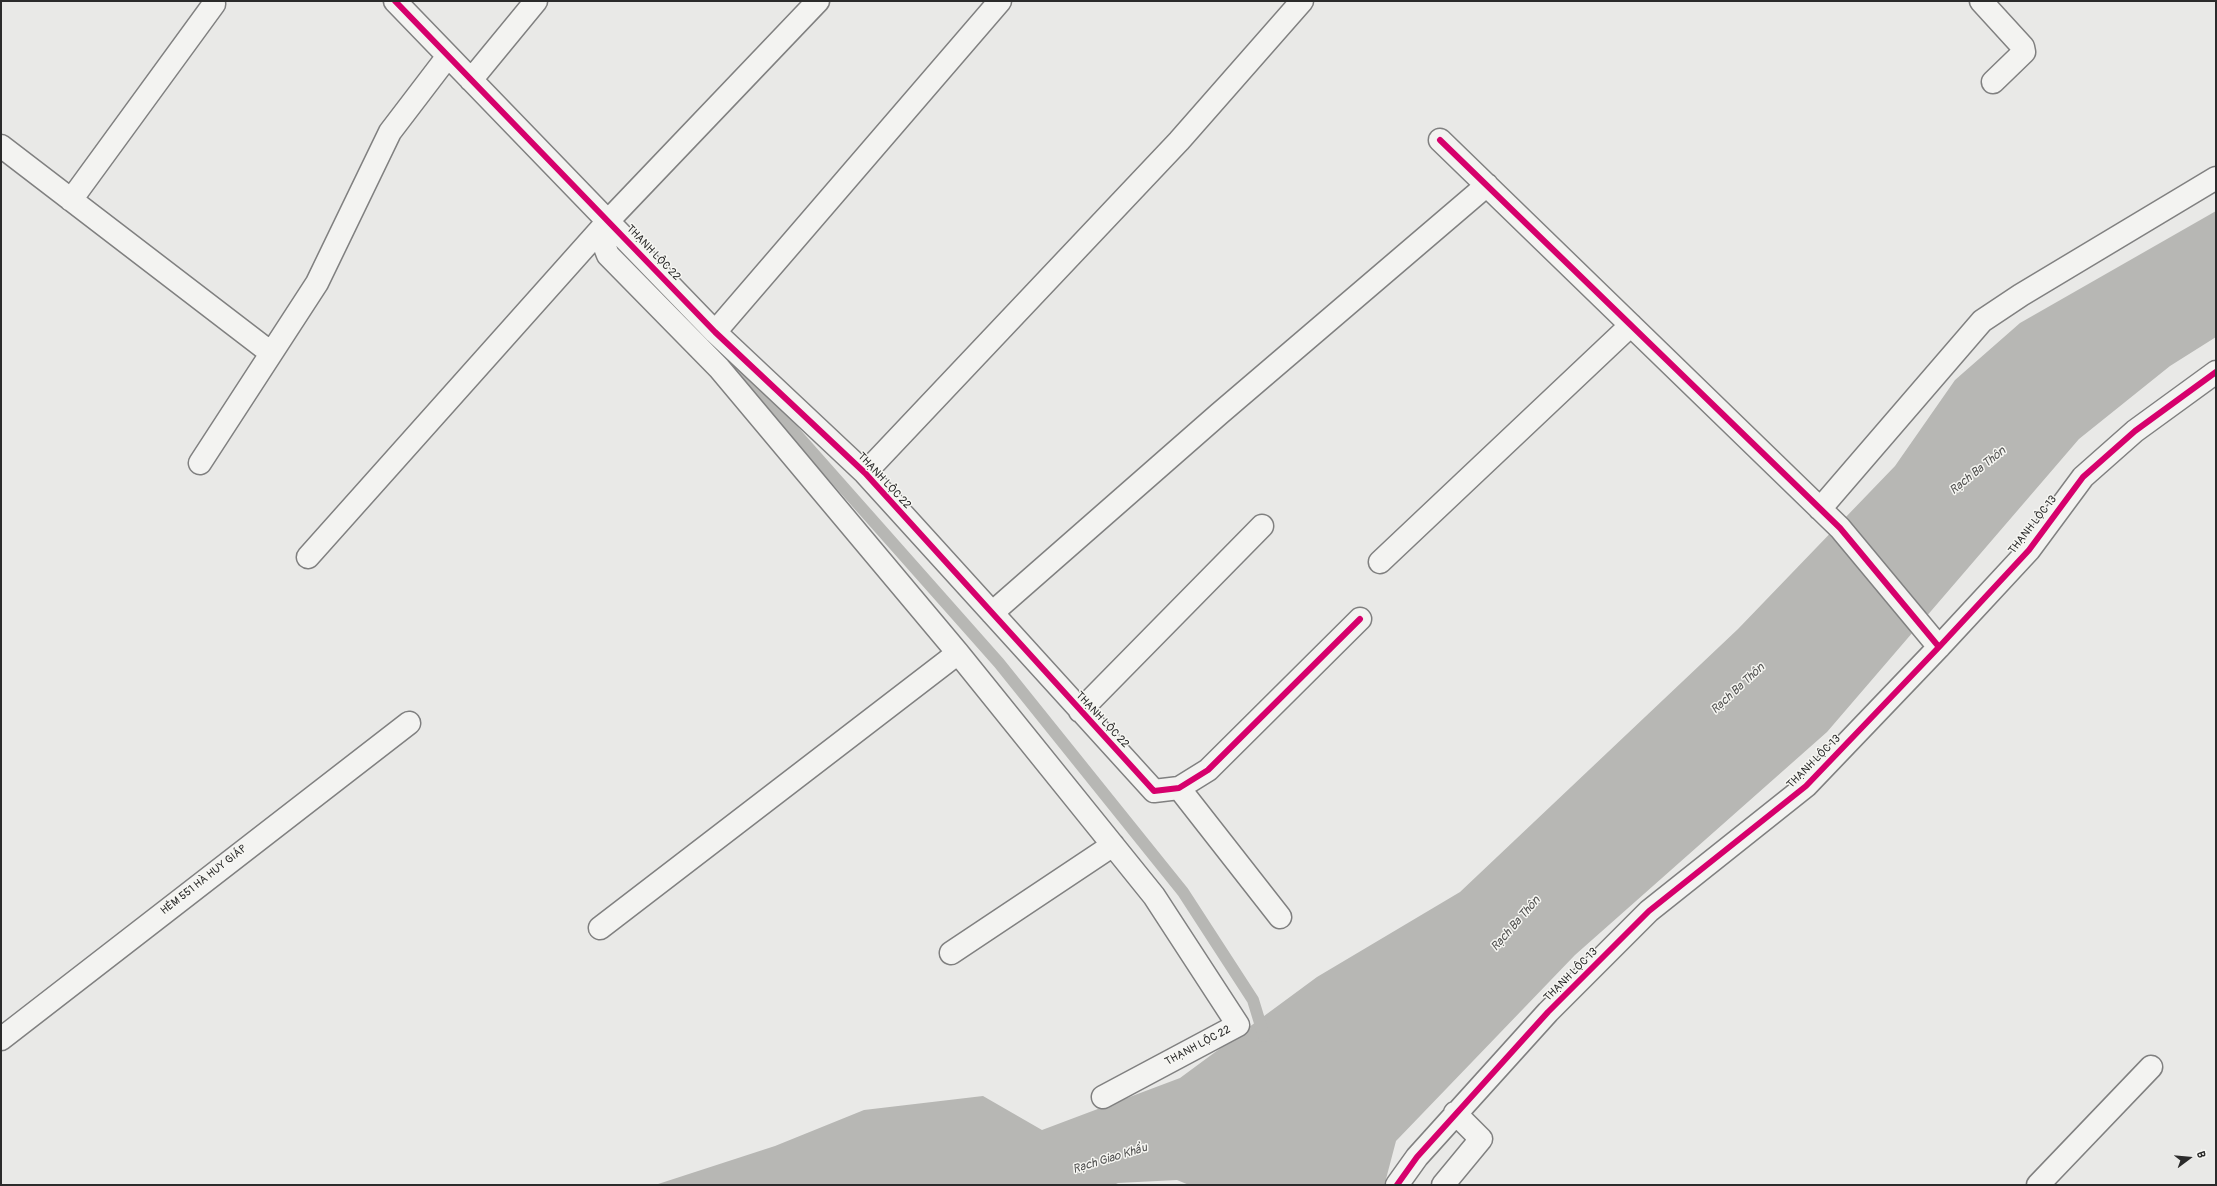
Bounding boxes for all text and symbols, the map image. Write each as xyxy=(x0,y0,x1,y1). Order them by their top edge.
street label: THẠNH LỘC 22 xyxy=(623,222,683,284)
water label: Rạch Ba Thôn xyxy=(1947,444,2009,498)
street label: THẠNH LỘC 22 xyxy=(855,450,913,512)
street label: THẠNH LỘC 13 xyxy=(2006,493,2060,557)
water label: Rạch Ba Thôn xyxy=(1708,661,1768,717)
street label: THẠNH LỘC 22 xyxy=(1073,689,1131,751)
street label: THẠNH LỘC 13 xyxy=(1784,732,1844,792)
street label: HẺM 551 HÀ HUY GIÁP xyxy=(158,842,250,918)
water label: Rạch Ba Thôn xyxy=(1488,894,1544,954)
street label: THẠNH LỘC 13 xyxy=(1541,945,1601,1005)
street label: THẠNH LỘC 22 xyxy=(1163,1023,1233,1069)
north arrow xyxy=(2169,1138,2209,1178)
water label: Rạch Giao Khẩu xyxy=(1071,1141,1149,1177)
text: B xyxy=(2194,1150,2208,1159)

